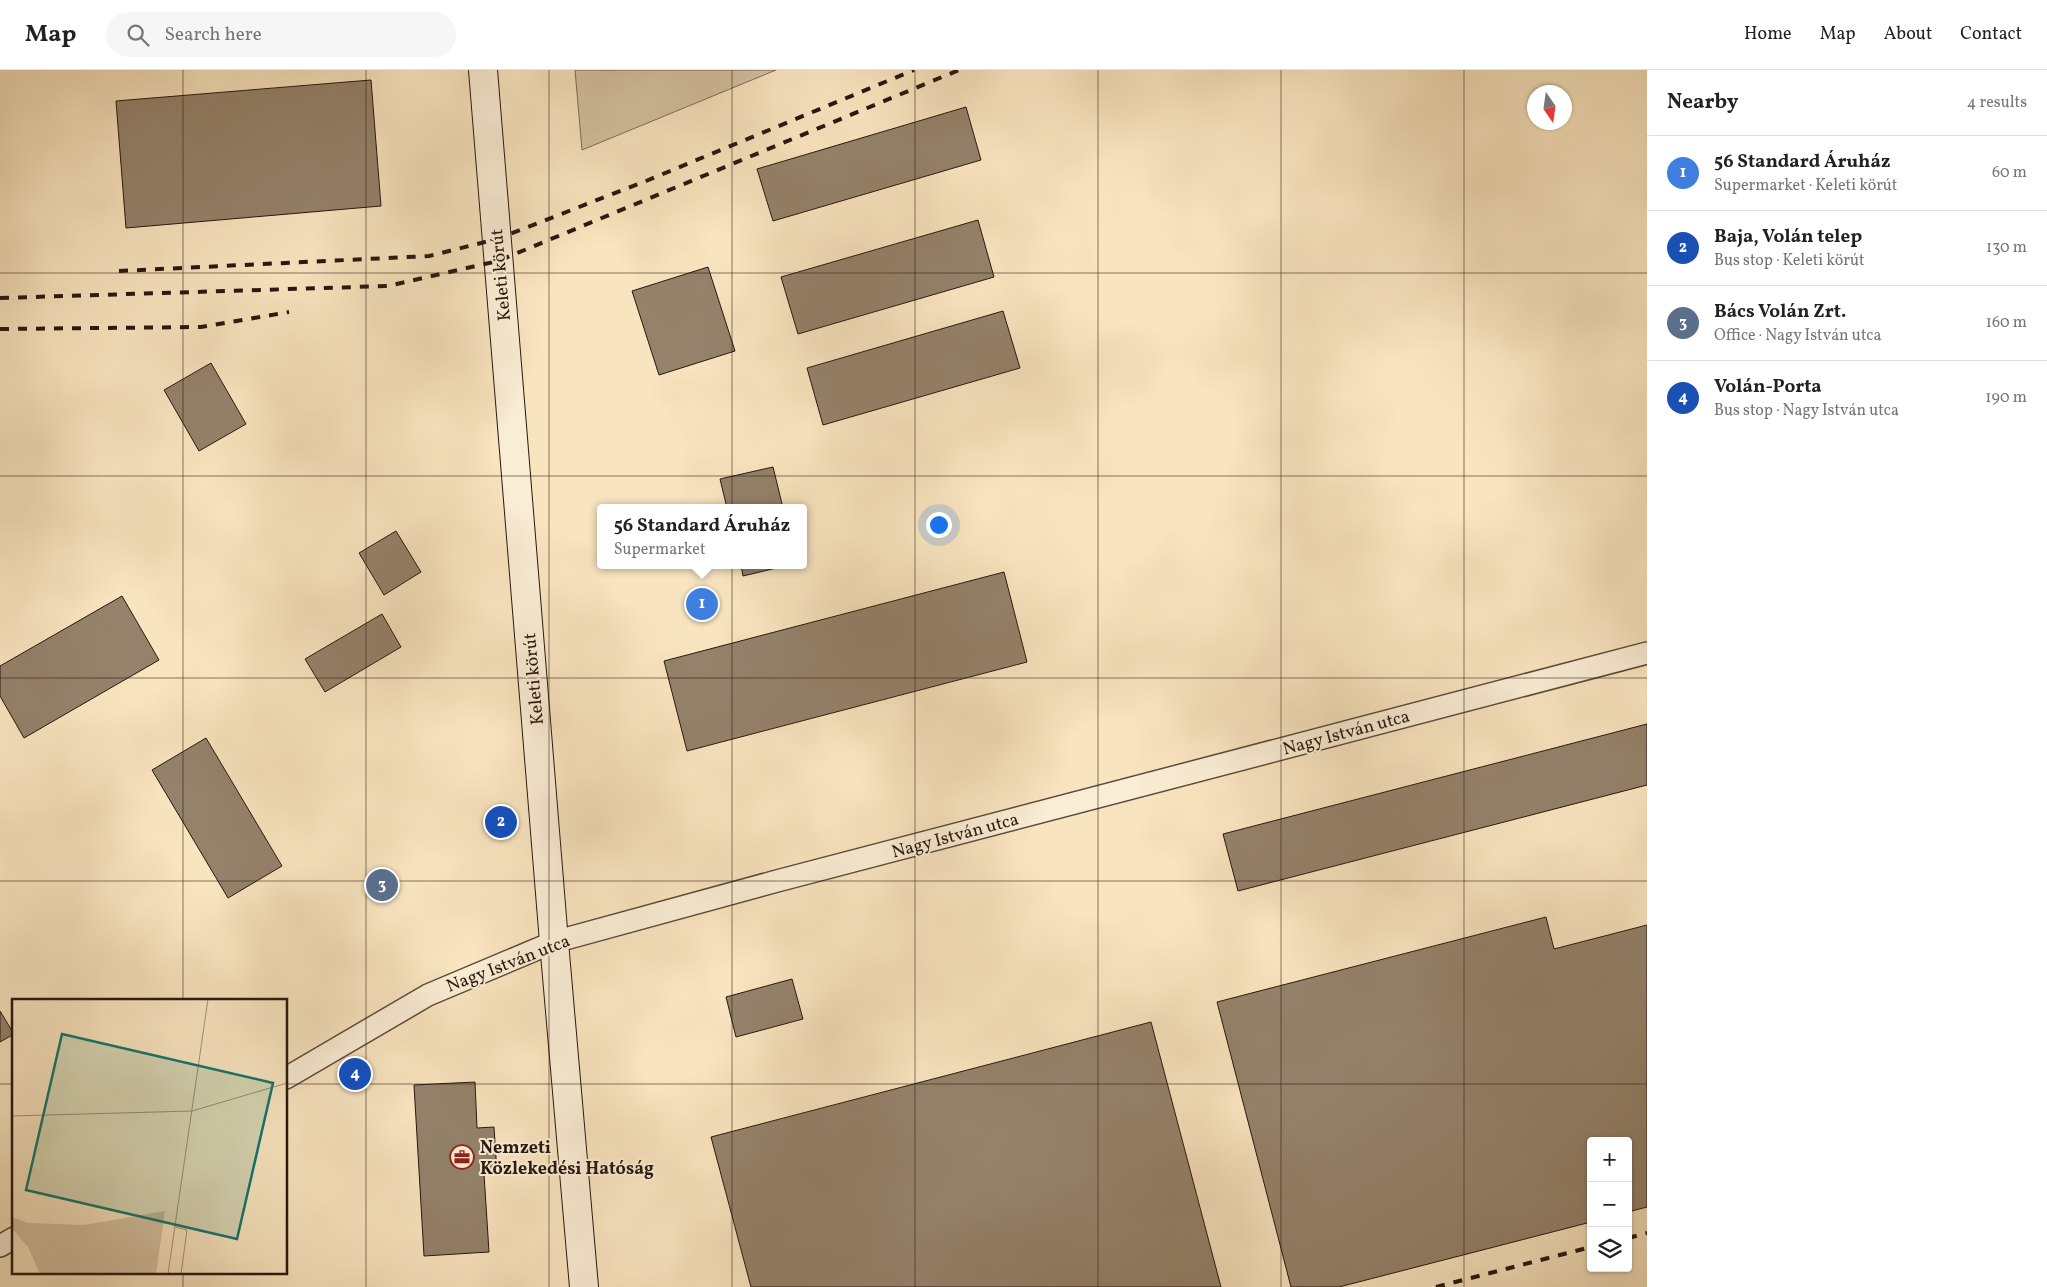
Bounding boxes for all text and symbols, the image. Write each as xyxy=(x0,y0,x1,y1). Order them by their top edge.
search box xyxy=(106,12,456,57)
text: Map xyxy=(25,18,76,52)
icon: search xyxy=(124,21,152,49)
text: Search here xyxy=(164,22,262,48)
text: Home xyxy=(1744,22,1792,47)
text: Map xyxy=(1820,22,1856,47)
text: About xyxy=(1884,22,1932,47)
text: Contact xyxy=(1960,22,2022,47)
north arrow xyxy=(1527,85,1572,130)
text: Nearby xyxy=(1667,88,1738,117)
text: 4 results xyxy=(1967,92,2027,114)
text: 56 Standard Áruház xyxy=(1714,149,1891,175)
text: 1 xyxy=(1680,162,1686,184)
text: 60 m xyxy=(1992,162,2027,184)
text: Supermarket · Keleti körút xyxy=(1714,175,1898,197)
text: Baja, Volán telep xyxy=(1714,224,1862,250)
street label: Keleti körút xyxy=(485,228,518,322)
text: 2 xyxy=(1679,237,1687,259)
text: 130 m xyxy=(1986,237,2027,259)
text: Bus stop · Keleti körút xyxy=(1714,250,1865,272)
text: Bács Volán Zrt. xyxy=(1714,299,1846,325)
text: 3 xyxy=(1679,312,1687,334)
text: 160 m xyxy=(1986,312,2027,334)
text: Office · Nagy István utca xyxy=(1714,325,1881,347)
text: Volán-Porta xyxy=(1714,374,1822,400)
text: 4 xyxy=(1678,387,1688,409)
text: 190 m xyxy=(1985,387,2027,409)
text: Bus stop · Nagy István utca xyxy=(1714,400,1899,422)
popup xyxy=(597,504,807,569)
your location xyxy=(926,512,952,538)
text: 56 Standard Áruház xyxy=(614,513,790,539)
text: Supermarket xyxy=(614,539,706,561)
pin: 1 xyxy=(686,585,718,623)
street label: Keleti körút xyxy=(518,632,551,726)
street label: Nagy István utca xyxy=(1280,704,1413,762)
pin: 2 xyxy=(485,803,517,841)
street label: Nagy István utca xyxy=(889,807,1022,865)
pin: 3 xyxy=(366,866,398,904)
street label: Nagy István utca xyxy=(443,929,574,1000)
inset map xyxy=(12,999,288,1274)
pin: 4 xyxy=(339,1055,371,1093)
place label: Nemzeti Közlekedési Hatóság xyxy=(480,1136,654,1182)
map controls xyxy=(1587,1137,1632,1272)
button: + xyxy=(1587,1137,1632,1182)
office icon: Nemzeti Közlekedési Hatóság xyxy=(449,1144,475,1170)
button: − xyxy=(1587,1182,1632,1227)
button: layers xyxy=(1587,1227,1632,1272)

